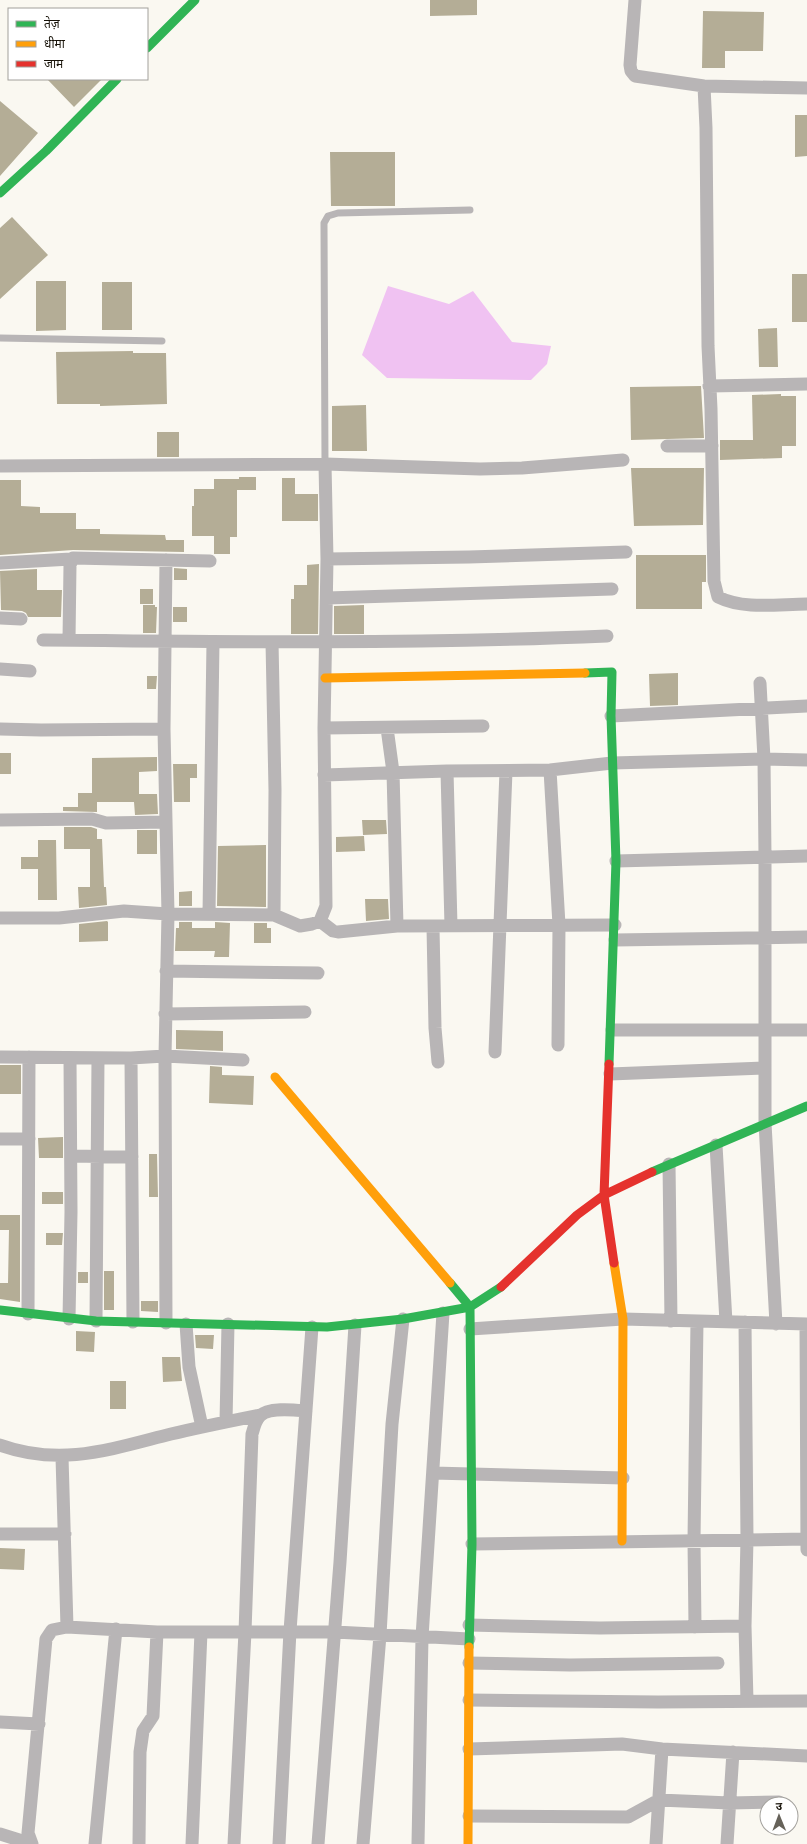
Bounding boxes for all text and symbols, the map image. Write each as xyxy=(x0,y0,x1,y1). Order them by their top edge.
legend xyxy=(8,8,148,80)
text: तेज़ xyxy=(44,16,61,30)
text: धीमा xyxy=(44,36,66,50)
text: जाम xyxy=(44,58,64,70)
north arrow xyxy=(759,1796,799,1836)
text: उ xyxy=(776,1801,783,1812)

